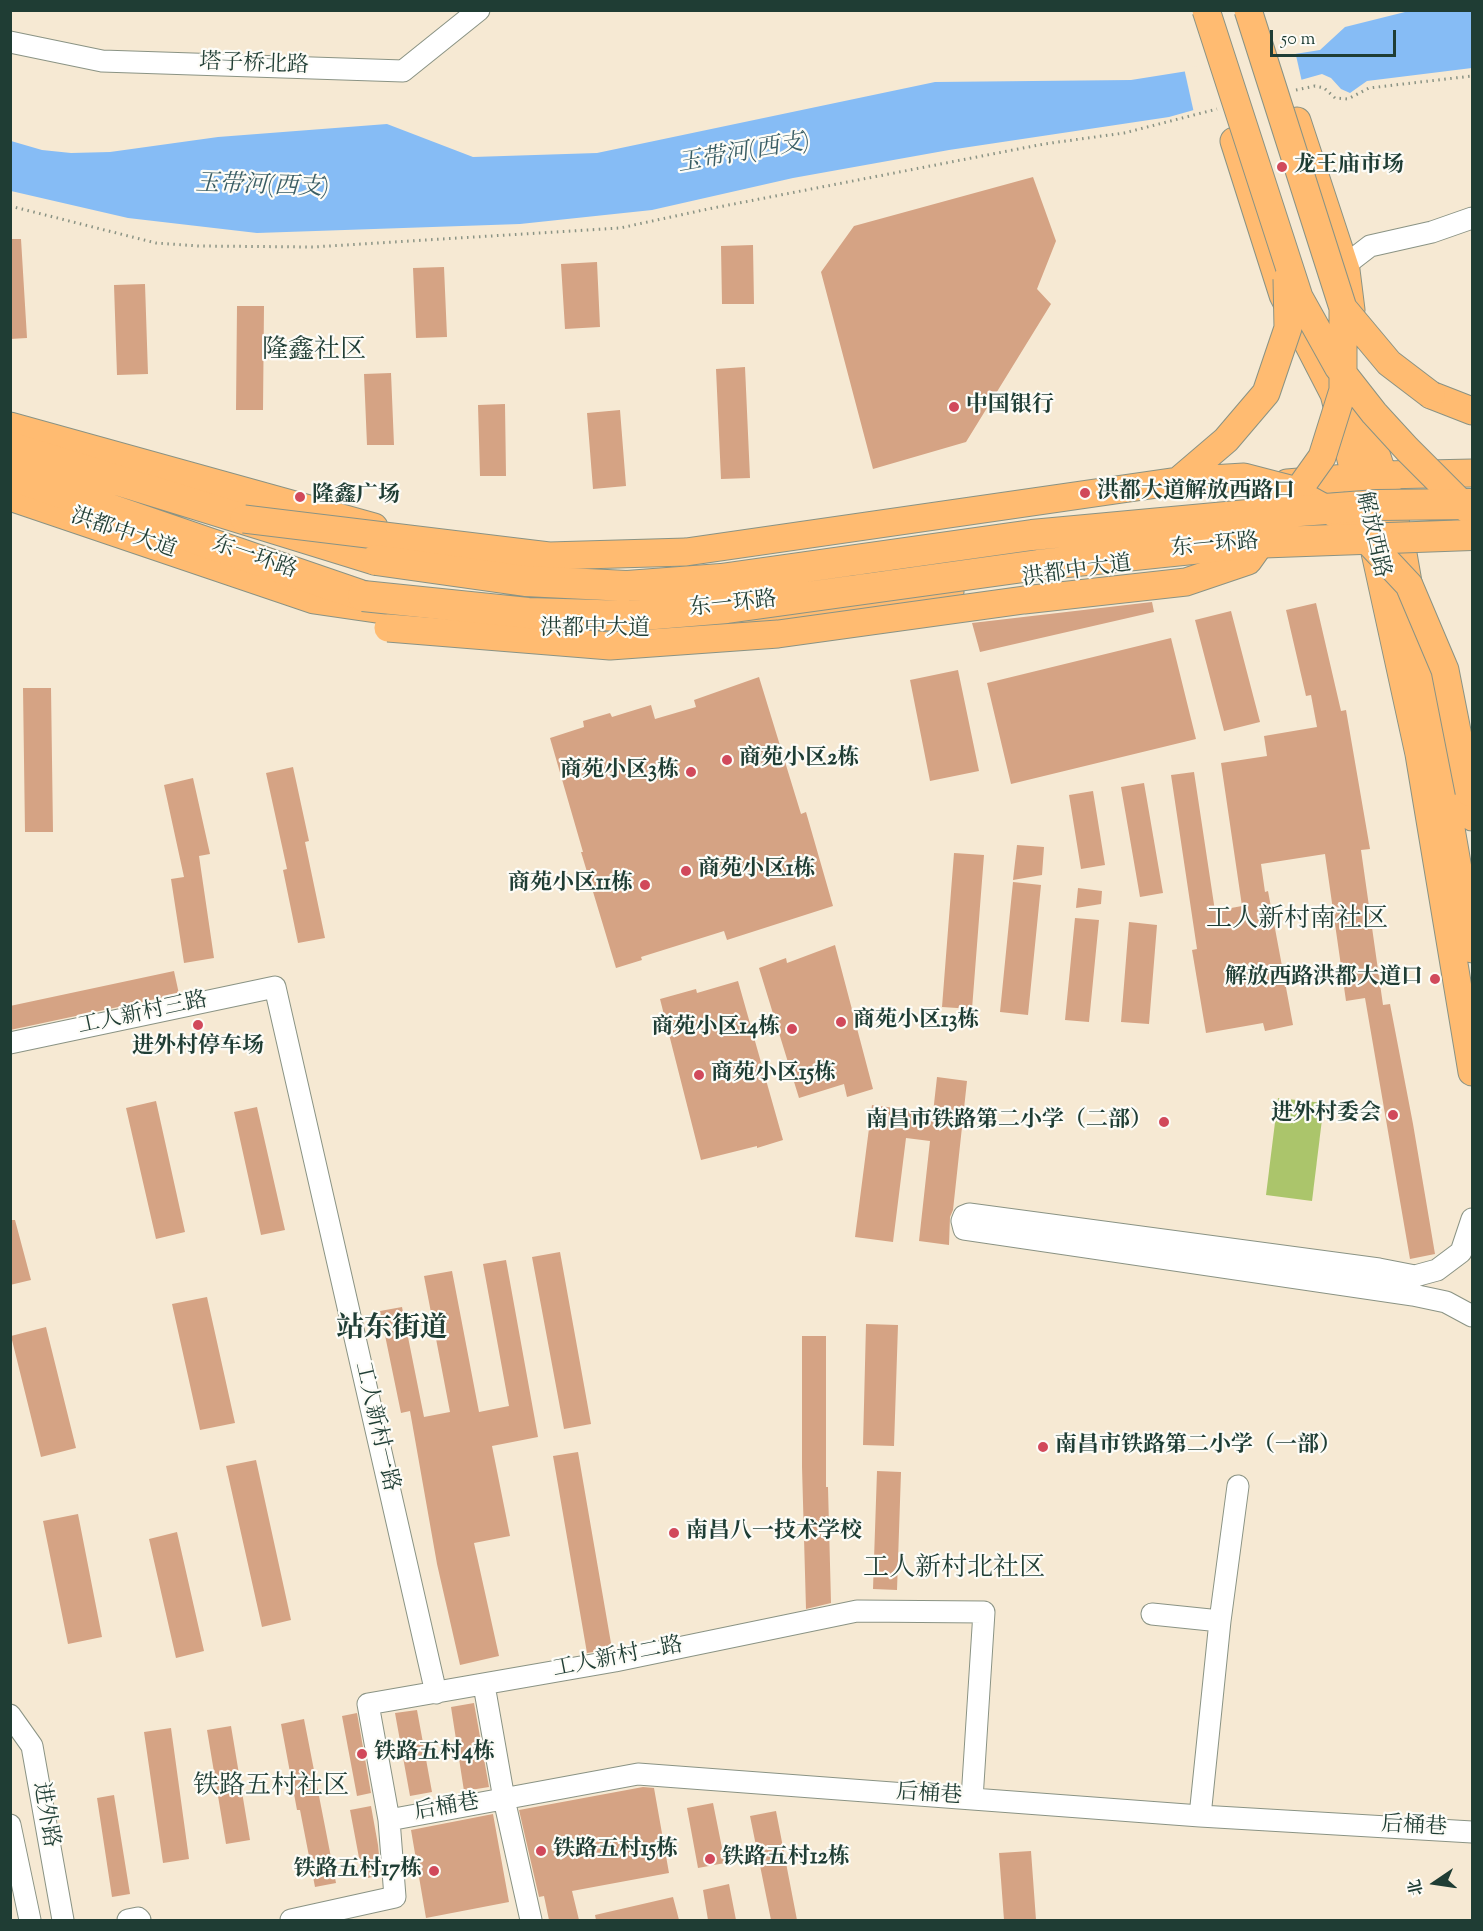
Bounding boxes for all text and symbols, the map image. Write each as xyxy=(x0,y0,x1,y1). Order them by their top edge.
scale bar xyxy=(1273,18,1399,56)
text: 50 m xyxy=(1281,27,1315,53)
street label: 塔子桥北路 xyxy=(199,51,309,81)
water label: 玉带河(西支) xyxy=(676,129,812,181)
place label: 龙王庙市场 xyxy=(1294,154,1404,180)
marker: 龙王庙市场 xyxy=(1275,160,1289,174)
water label: 玉带河(西支) xyxy=(195,171,329,205)
district label: 隆鑫社区 xyxy=(262,337,366,369)
place label: 中国银行 xyxy=(966,394,1054,420)
marker: 中国银行 xyxy=(947,400,961,414)
place label: 洪都大道解放西路口 xyxy=(1097,480,1295,506)
place label: 隆鑫广场 xyxy=(312,484,400,510)
marker: 洪都大道解放西路口 xyxy=(1078,486,1092,500)
street label: 解放西路 xyxy=(1348,489,1394,581)
marker: 隆鑫广场 xyxy=(293,490,307,504)
street label: 洪都中大道 xyxy=(67,505,179,565)
street label: 东一环路 xyxy=(1170,530,1260,564)
street label: 东一环路 xyxy=(208,532,300,586)
street label: 洪都中大道 xyxy=(1021,552,1133,594)
street label: 东一环路 xyxy=(688,588,778,624)
street label: 洪都中大道 xyxy=(540,617,650,643)
place label: 商苑小区2栋 xyxy=(739,747,859,773)
marker: 商苑小区2栋 xyxy=(720,753,734,767)
place label: 商苑小区3栋 xyxy=(560,759,679,785)
marker: 商苑小区3栋 xyxy=(684,765,698,779)
place label: 商苑小区1栋 xyxy=(698,858,815,884)
marker: 商苑小区1栋 xyxy=(679,864,693,878)
place label: 商苑小区11栋 xyxy=(508,872,633,898)
marker: 商苑小区11栋 xyxy=(638,878,652,892)
district label: 工人新村南社区 xyxy=(1206,906,1388,938)
place label: 解放西路洪都大道口 xyxy=(1225,966,1423,992)
marker: 解放西路洪都大道口 xyxy=(1428,972,1442,986)
street label: 工人新村三路 xyxy=(76,988,210,1042)
place label: 商苑小区13栋 xyxy=(853,1009,979,1035)
marker: 商苑小区13栋 xyxy=(834,1015,848,1029)
place label: 商苑小区14栋 xyxy=(651,1016,780,1042)
marker: 进外村停车场 xyxy=(191,1018,205,1032)
marker: 商苑小区14栋 xyxy=(785,1022,799,1036)
place label: 进外村停车场 xyxy=(132,1035,264,1061)
place label: 商苑小区15栋 xyxy=(711,1062,836,1088)
marker: 商苑小区15栋 xyxy=(692,1068,706,1082)
place label: 进外村委会 xyxy=(1271,1102,1381,1128)
marker: 进外村委会 xyxy=(1386,1108,1400,1122)
place label: 南昌市铁路第二小学（二部） xyxy=(866,1109,1152,1135)
marker: 南昌市铁路第二小学（二部） xyxy=(1157,1115,1171,1129)
district label: 站东街道 xyxy=(336,1314,448,1348)
street label: 工人新村一路 xyxy=(347,1360,403,1494)
place label: 南昌市铁路第二小学（一部） xyxy=(1055,1434,1341,1460)
marker: 南昌市铁路第二小学（一部） xyxy=(1036,1440,1050,1454)
place label: 南昌八一技术学校 xyxy=(686,1520,862,1546)
marker: 南昌八一技术学校 xyxy=(667,1526,681,1540)
district label: 工人新村北社区 xyxy=(863,1555,1045,1587)
street label: 工人新村二路 xyxy=(551,1633,685,1685)
place label: 铁路五村4栋 xyxy=(374,1741,495,1767)
marker: 铁路五村4栋 xyxy=(355,1747,369,1761)
district label: 铁路五村社区 xyxy=(193,1773,349,1805)
street label: 进外路 xyxy=(25,1780,63,1850)
street label: 后桶巷 xyxy=(895,1781,963,1811)
street label: 后桶巷 xyxy=(412,1790,482,1828)
street label: 后桶巷 xyxy=(1380,1813,1448,1843)
place label: 铁路五村15栋 xyxy=(553,1838,678,1864)
marker: 铁路五村15栋 xyxy=(534,1844,548,1858)
place label: 铁路五村12栋 xyxy=(722,1846,850,1872)
marker: 铁路五村12栋 xyxy=(703,1852,717,1866)
north arrow xyxy=(1405,1853,1465,1913)
place label: 铁路五村17栋 xyxy=(293,1858,422,1884)
marker: 铁路五村17栋 xyxy=(427,1864,441,1878)
text: 北 xyxy=(1404,1877,1430,1898)

